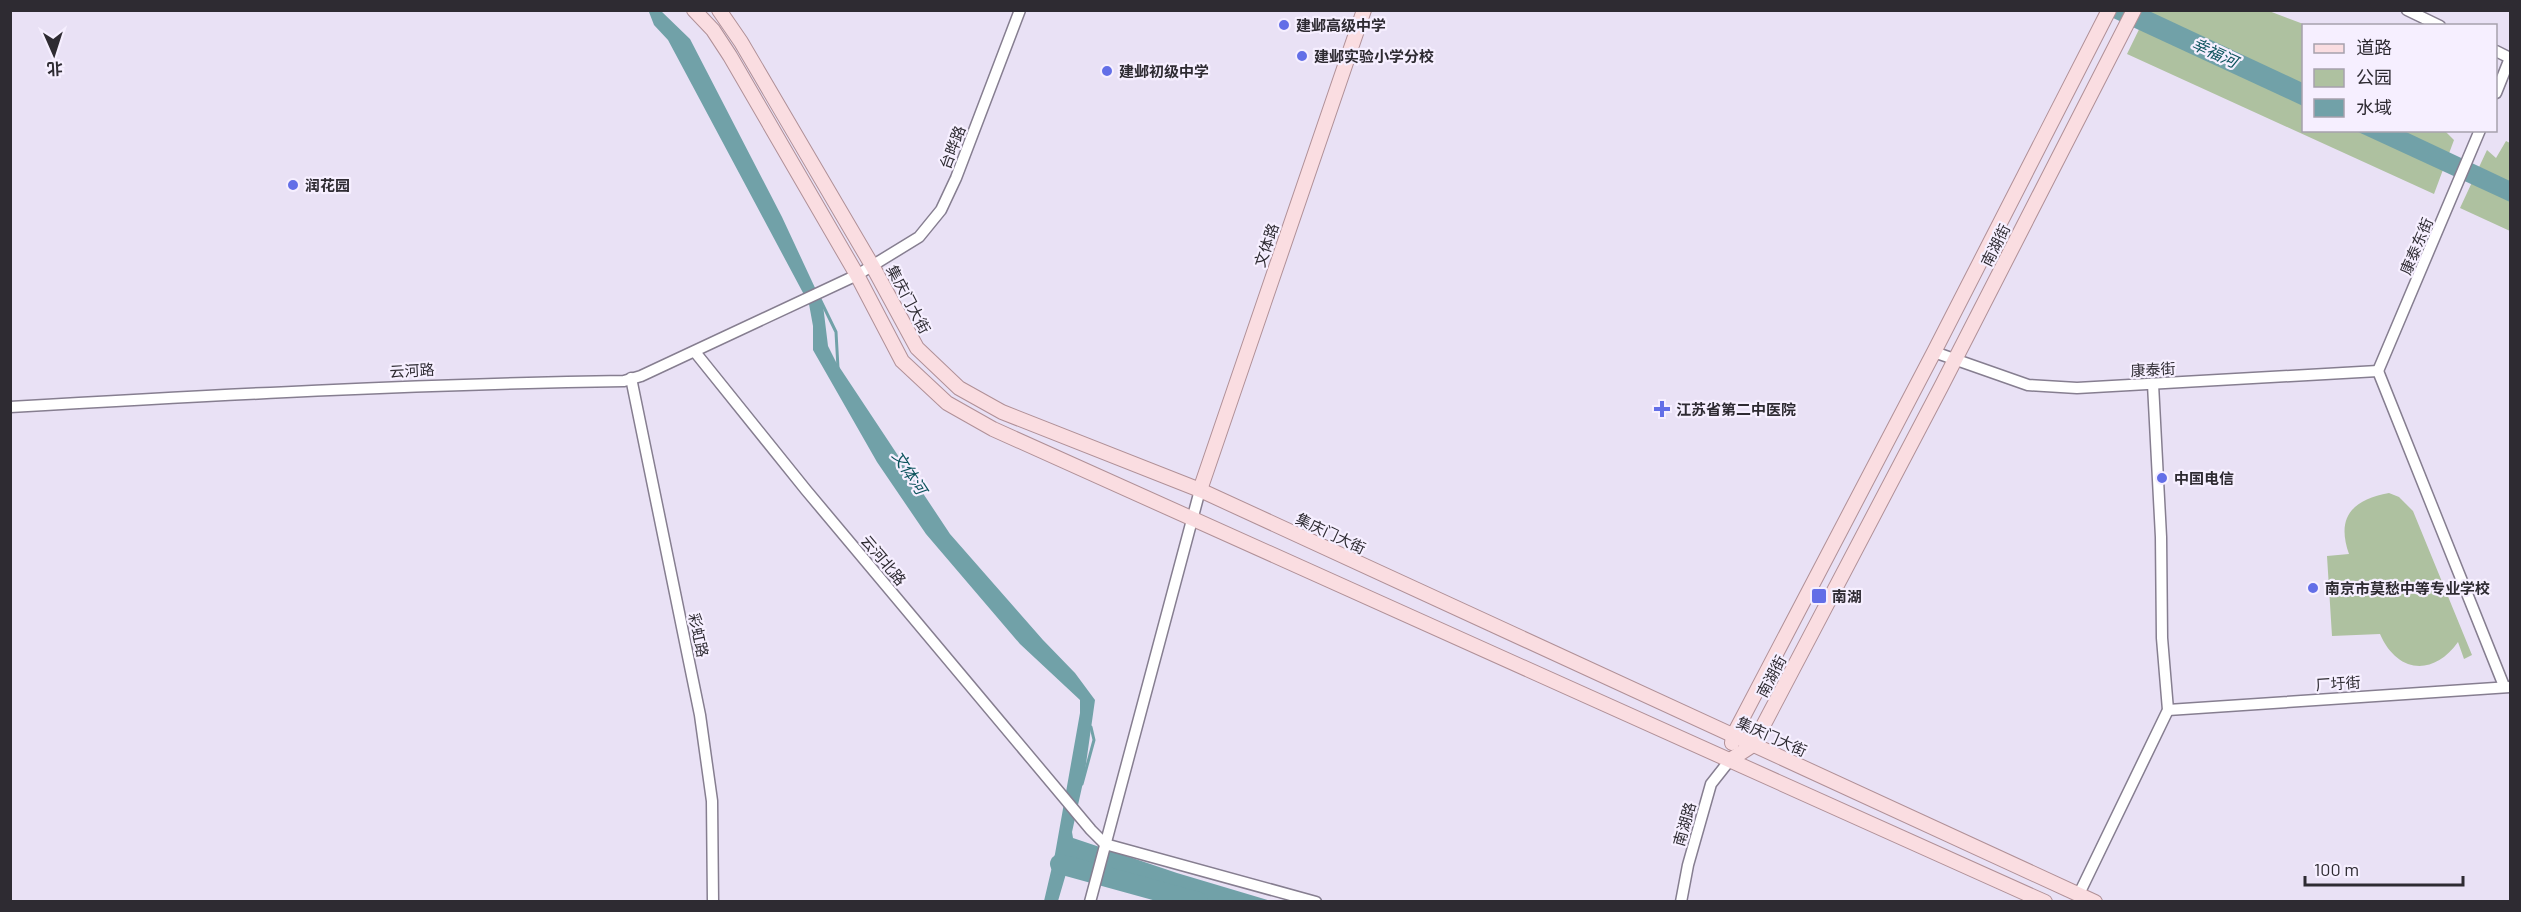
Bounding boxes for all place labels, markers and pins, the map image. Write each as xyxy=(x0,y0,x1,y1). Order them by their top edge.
place label: 建邺高级中学 xyxy=(1296,16,1386,34)
marker: 建邺高级中学 xyxy=(1277,18,1291,32)
place label: 建邺实验小学分校 xyxy=(1314,47,1434,65)
marker: 建邺实验小学分校 xyxy=(1295,49,1309,63)
place label: 建邺初级中学 xyxy=(1119,62,1209,80)
marker: 建邺初级中学 xyxy=(1100,64,1114,78)
place label: 润花园 xyxy=(305,176,350,194)
marker: 润花园 xyxy=(286,178,300,192)
marker: 江苏省第二中医院 xyxy=(1653,400,1671,418)
place label: 江苏省第二中医院 xyxy=(1676,400,1796,418)
place label: 中国电信 xyxy=(2174,469,2234,487)
marker: 中国电信 xyxy=(2155,471,2169,485)
place label: 南京市莫愁中等专业学校 xyxy=(2325,579,2490,597)
marker: 南京市莫愁中等专业学校 xyxy=(2306,581,2320,595)
marker: 南湖 xyxy=(1810,587,1828,605)
place label: 南湖 xyxy=(1832,587,1862,605)

